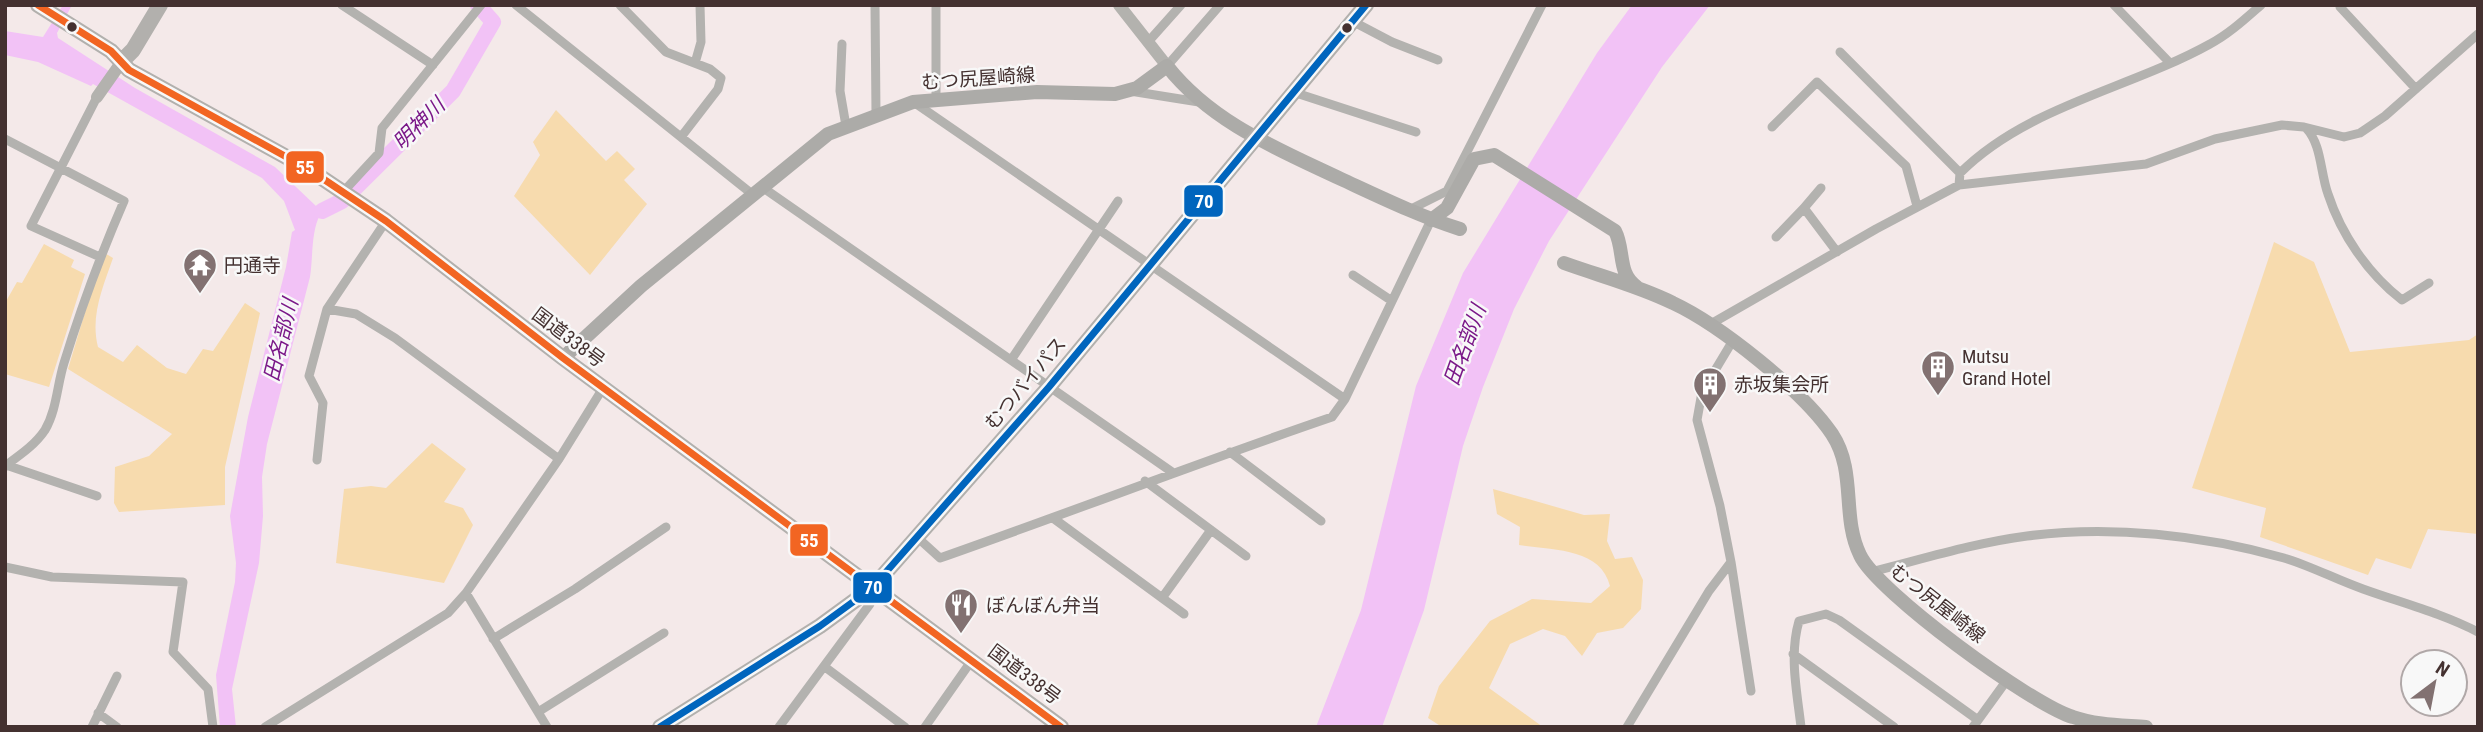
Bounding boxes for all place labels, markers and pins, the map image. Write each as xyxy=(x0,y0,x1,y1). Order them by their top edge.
unlabelled marker xyxy=(65,20,79,34)
unlabelled marker xyxy=(1340,21,1354,35)
temple icon: 円通寺 xyxy=(181,246,219,295)
place label: 円通寺 xyxy=(224,254,281,277)
place label: Mutsu Grand Hotel xyxy=(1962,345,2051,390)
building icon: Mutsu Grand Hotel xyxy=(1919,348,1957,397)
building icon: 赤坂集会所 xyxy=(1691,365,1729,414)
place label: 赤坂集会所 xyxy=(1734,373,1829,396)
restaurant icon: ぼんぼん弁当 xyxy=(942,586,980,635)
place label: ぼんぼん弁当 xyxy=(986,594,1100,617)

